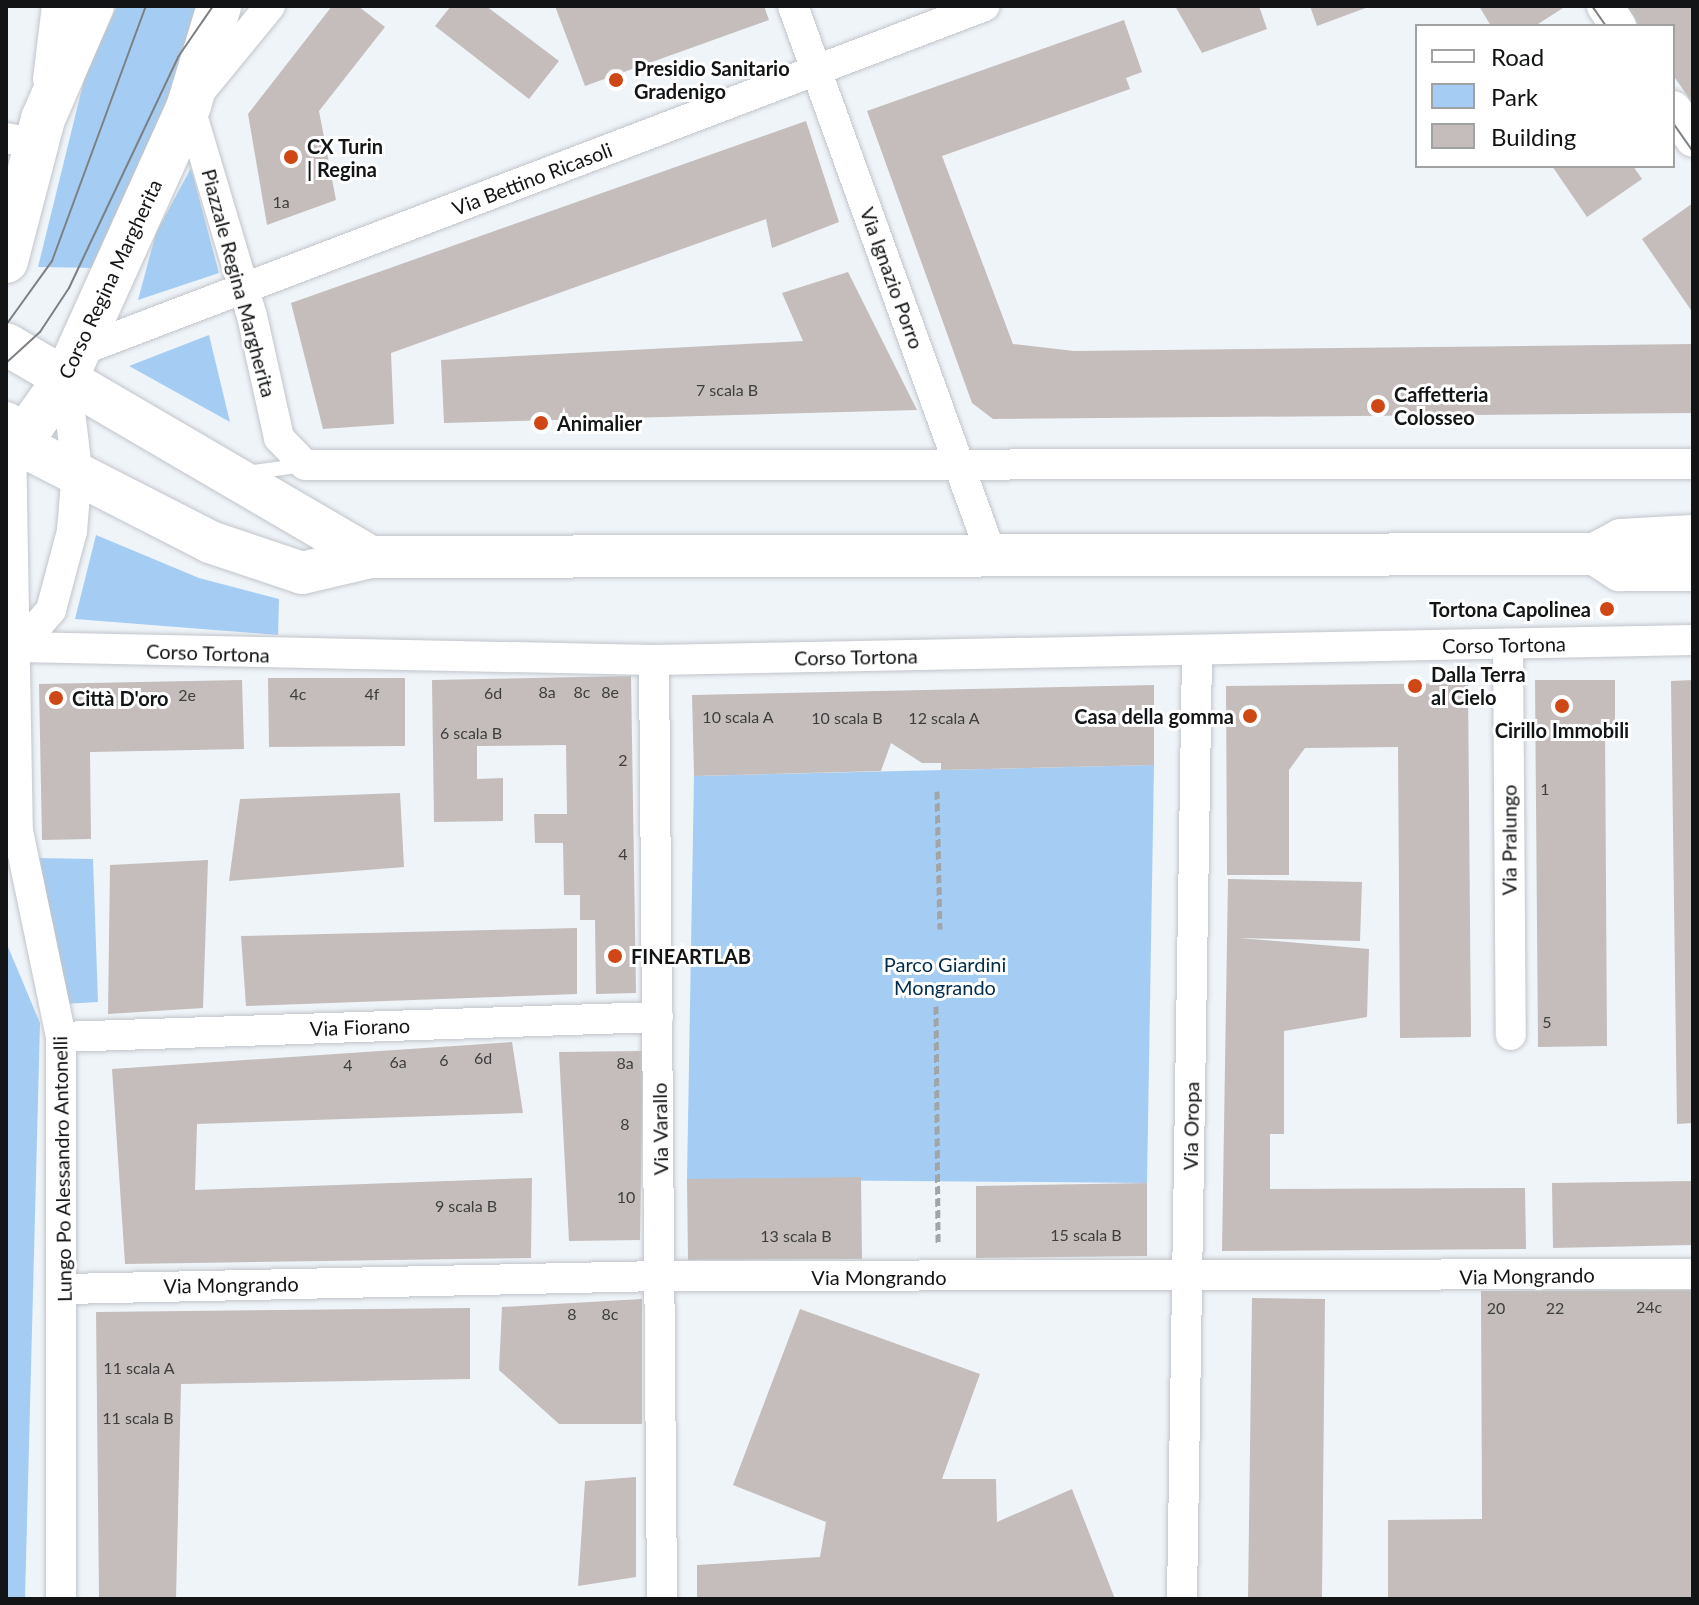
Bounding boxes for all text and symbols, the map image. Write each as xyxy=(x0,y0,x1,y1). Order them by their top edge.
legend xyxy=(1415,24,1675,168)
text: Road xyxy=(1491,42,1544,71)
place label: Presidio Sanitario Gradenigo xyxy=(634,56,790,103)
marker: Presidio Sanitario Gradenigo xyxy=(605,69,627,91)
text: Park xyxy=(1491,82,1538,111)
text: Building xyxy=(1491,122,1576,151)
place label: CX Turin | Regina xyxy=(307,134,384,181)
street label: Via Bettino Ricasoli xyxy=(449,137,615,221)
marker: CX Turin | Regina xyxy=(282,148,300,166)
street label: Piazzale Regina Margherita xyxy=(197,166,281,400)
street label: Corso Regina Margherita xyxy=(53,175,167,383)
house number: 1a xyxy=(272,192,290,212)
street label: Via Ignazio Porro xyxy=(855,204,929,352)
house number: 7 scala B xyxy=(696,380,758,400)
place label: Caffetteria Colosseo xyxy=(1394,382,1489,429)
marker: Caffetteria Colosseo xyxy=(1369,397,1387,415)
place label: Animalier xyxy=(557,411,642,435)
marker: Animalier xyxy=(532,414,550,432)
place label: Tortona Capolinea xyxy=(1429,597,1591,621)
marker: Tortona Capolinea xyxy=(1598,600,1616,618)
street label: Corso Tortona xyxy=(1442,632,1566,658)
street label: Corso Tortona xyxy=(145,639,271,667)
street label: Corso Tortona xyxy=(794,644,918,670)
place label: Dalla Terra al Cielo xyxy=(1431,662,1526,709)
marker: Dalla Terra al Cielo xyxy=(1406,677,1424,695)
house number: 8a xyxy=(538,682,556,702)
house number: 8c xyxy=(574,682,590,702)
house number: 8e xyxy=(601,682,619,702)
house number: 6d xyxy=(484,683,502,703)
house number: 4c xyxy=(290,684,306,704)
house number: 4f xyxy=(365,684,379,704)
house number: 2e xyxy=(178,685,196,705)
place label: Città D'oro xyxy=(72,686,169,710)
marker: Città D'oro xyxy=(47,689,65,707)
marker: Cirillo Immobili xyxy=(1553,697,1571,715)
place label: Casa della gomma xyxy=(1074,704,1234,728)
house number: 10 scala A xyxy=(702,707,774,727)
marker: Casa della gomma xyxy=(1241,707,1259,725)
house number: 10 scala B xyxy=(811,708,883,728)
house number: 12 scala A xyxy=(908,708,980,728)
place label: Cirillo Immobili xyxy=(1495,718,1629,742)
house number: 6 scala B xyxy=(440,723,502,743)
house number: 2 xyxy=(618,750,628,770)
house number: 1 xyxy=(1540,779,1550,799)
street label: Via Pralungo xyxy=(1497,785,1521,895)
house number: 4 xyxy=(618,844,628,864)
place label: FINEARTLAB xyxy=(631,944,751,968)
marker: FINEARTLAB xyxy=(606,947,624,965)
park label: Parco Giardini Mongrando xyxy=(884,953,1006,1000)
house number: 5 xyxy=(1542,1012,1552,1032)
street label: Via Fiorano xyxy=(309,1013,411,1041)
street label: Lungo Po Alessandro Antonelli xyxy=(48,1035,76,1303)
house number: 6d xyxy=(474,1048,492,1068)
house number: 6 xyxy=(439,1050,449,1070)
house number: 6a xyxy=(389,1052,407,1072)
house number: 8a xyxy=(616,1053,634,1073)
house number: 4 xyxy=(343,1055,353,1075)
street label: Via Varallo xyxy=(647,1082,673,1176)
street label: Via Oropa xyxy=(1178,1082,1204,1170)
house number: 8 xyxy=(620,1114,630,1134)
house number: 10 xyxy=(617,1187,635,1207)
house number: 9 scala B xyxy=(435,1196,497,1216)
house number: 15 scala B xyxy=(1050,1225,1122,1245)
house number: 13 scala B xyxy=(760,1226,832,1246)
street label: Via Mongrando xyxy=(1459,1263,1595,1289)
street label: Via Mongrando xyxy=(811,1265,947,1289)
street label: Via Mongrando xyxy=(163,1272,299,1298)
house number: 24c xyxy=(1636,1297,1662,1317)
house number: 20 xyxy=(1487,1298,1505,1318)
house number: 22 xyxy=(1546,1298,1564,1318)
house number: 8 xyxy=(567,1304,577,1324)
house number: 8c xyxy=(602,1304,618,1324)
house number: 11 scala A xyxy=(103,1358,175,1378)
house number: 11 scala B xyxy=(102,1408,174,1428)

